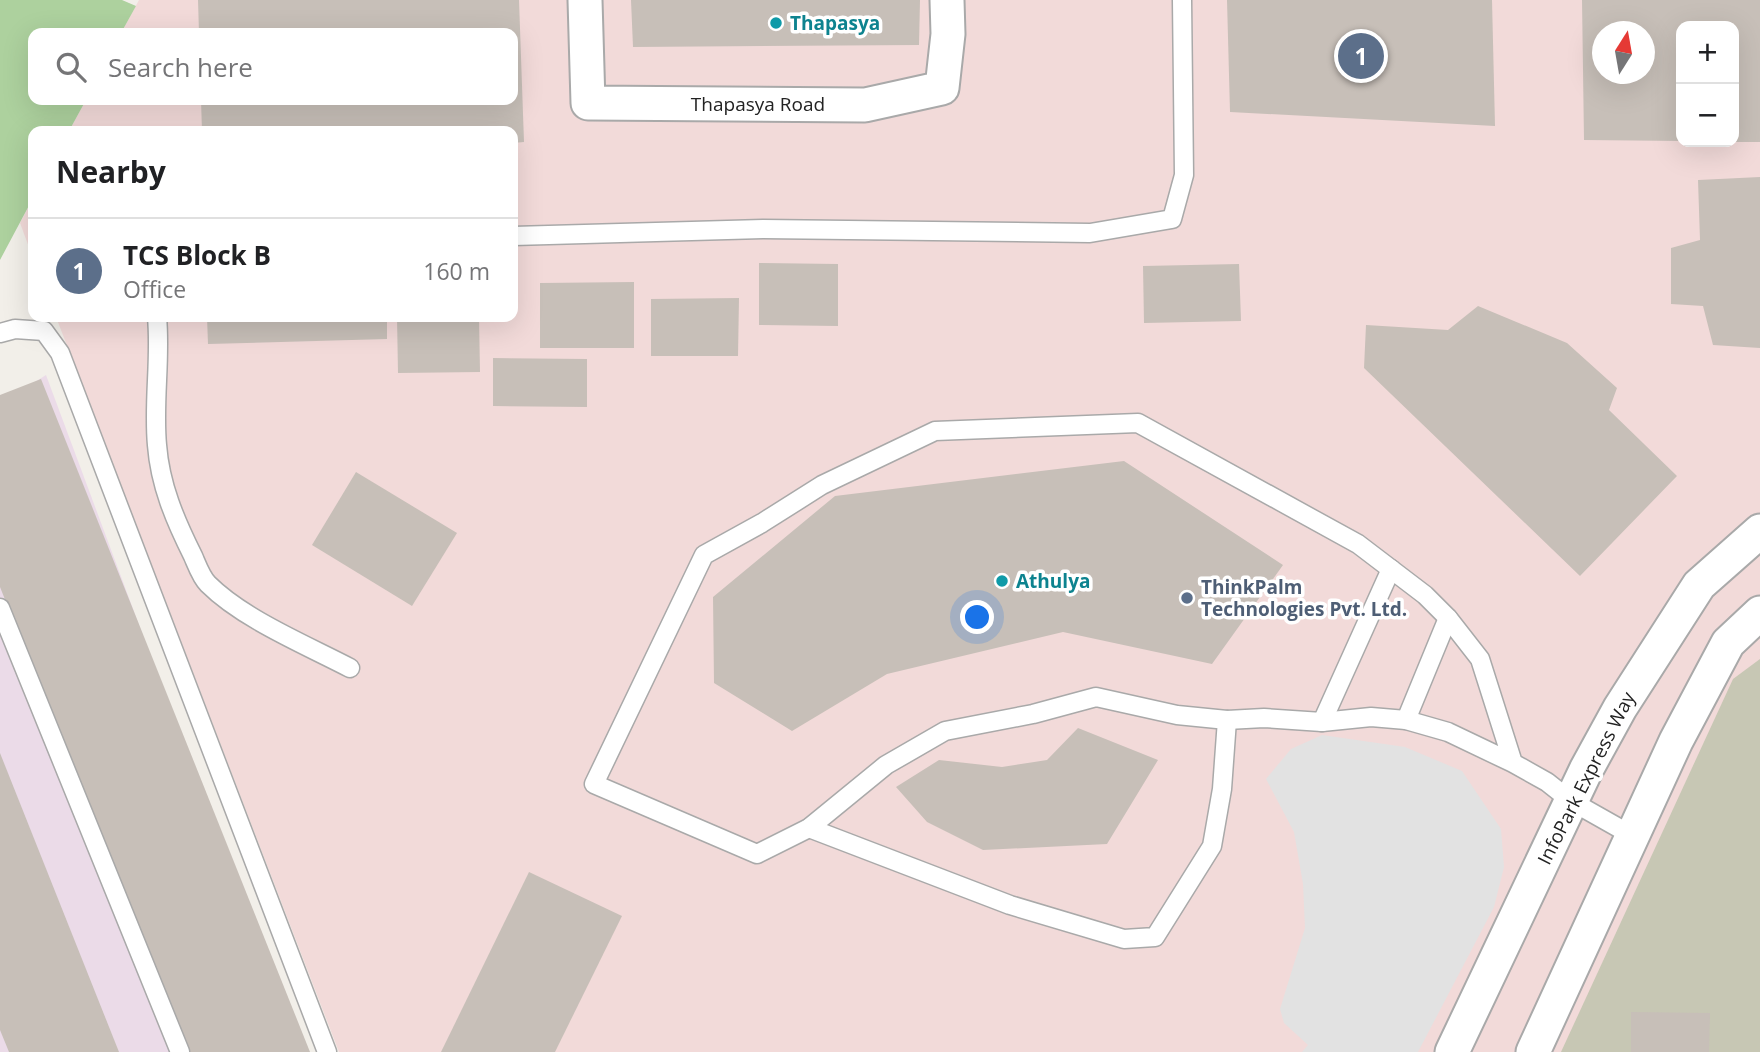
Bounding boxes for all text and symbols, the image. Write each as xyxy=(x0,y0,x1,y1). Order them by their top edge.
place label: Thapasya xyxy=(790,10,880,36)
marker: Thapasya xyxy=(768,15,784,31)
north arrow xyxy=(1592,21,1655,84)
map controls xyxy=(1676,21,1739,147)
button: + xyxy=(1676,21,1739,84)
search box xyxy=(28,28,518,105)
pin: 1 xyxy=(1338,30,1384,82)
icon: search xyxy=(52,48,90,86)
text: Search here xyxy=(108,49,253,85)
button: − xyxy=(1676,84,1739,147)
street label: Thapasya Road xyxy=(691,91,825,117)
text: Nearby xyxy=(56,151,166,192)
text: TCS Block B xyxy=(123,237,271,273)
text: 1 xyxy=(72,255,86,287)
text: 160 m xyxy=(423,255,490,287)
text: Office xyxy=(123,273,186,305)
place label: Athulya xyxy=(1016,568,1090,594)
marker: Athulya xyxy=(994,573,1010,589)
place label: ThinkPalm Technologies Pvt. Ltd. xyxy=(1201,574,1407,622)
marker: ThinkPalm Technologies Pvt. Ltd. xyxy=(1179,590,1195,606)
your location xyxy=(960,600,994,634)
street label: InfoPark Express Way xyxy=(1531,687,1641,869)

